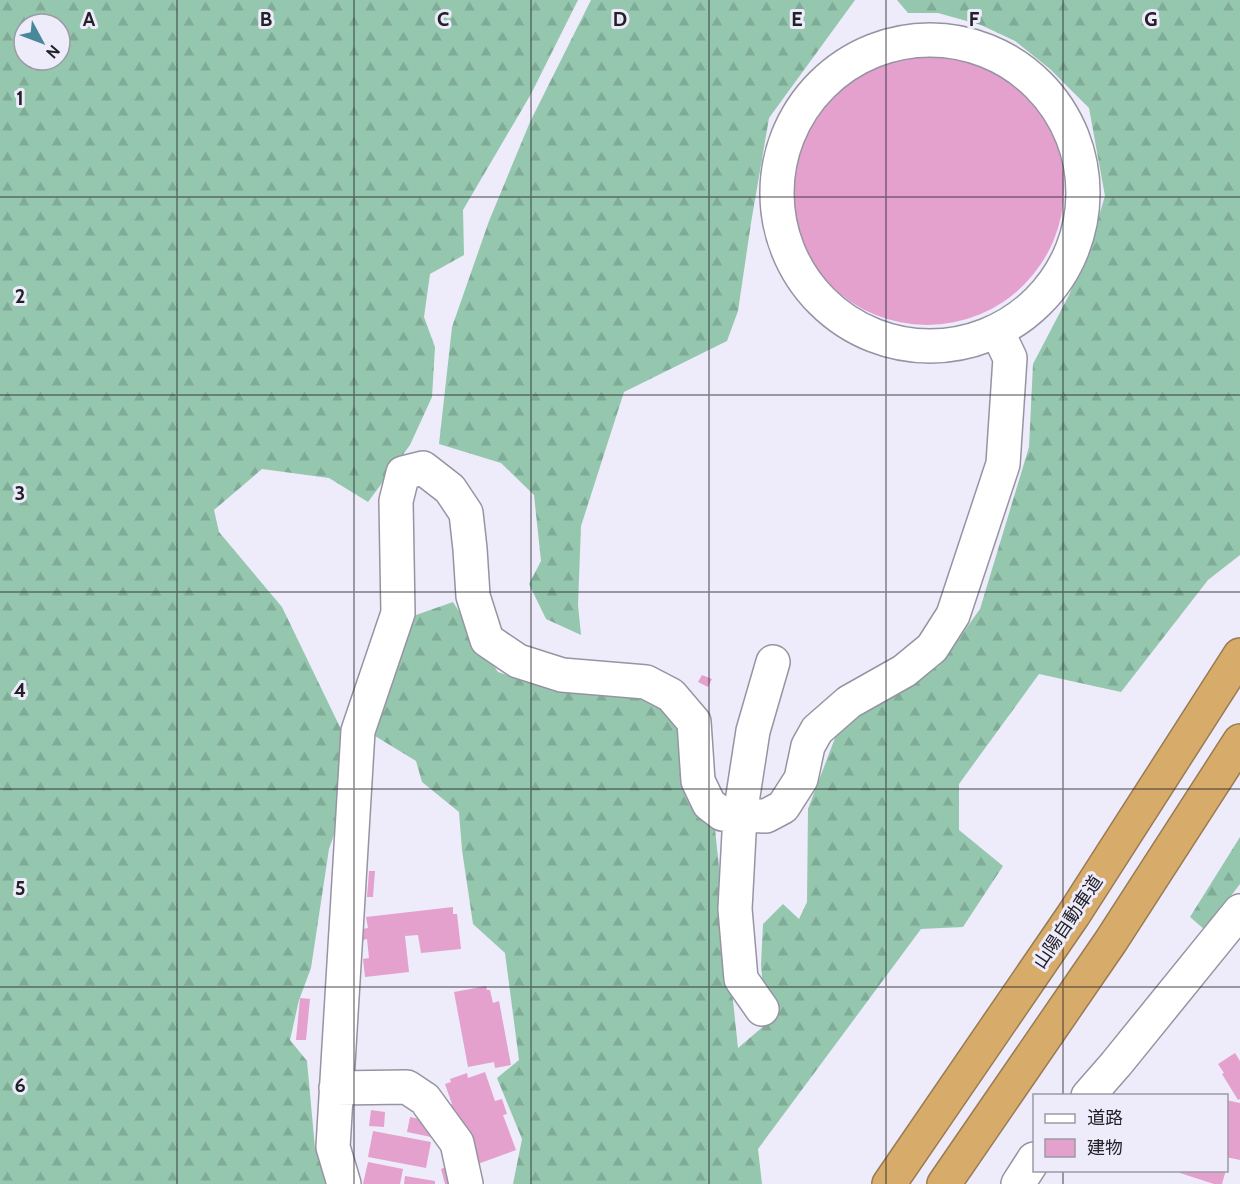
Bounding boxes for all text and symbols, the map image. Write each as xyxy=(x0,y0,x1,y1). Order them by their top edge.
text: A xyxy=(83,7,96,31)
text: B xyxy=(260,7,272,31)
text: C xyxy=(437,7,449,31)
text: D xyxy=(613,7,627,31)
text: E xyxy=(791,7,803,31)
text: F xyxy=(969,7,980,31)
text: G xyxy=(1144,7,1158,31)
north arrow xyxy=(12,12,72,72)
text: N xyxy=(42,41,64,62)
text: 1 xyxy=(16,86,24,110)
text: 2 xyxy=(15,284,25,308)
text: 3 xyxy=(15,481,25,505)
text: 4 xyxy=(14,678,26,702)
street label: 山陽自動車道 xyxy=(1029,871,1107,973)
text: 5 xyxy=(15,876,25,900)
text: 6 xyxy=(14,1073,26,1097)
legend xyxy=(1033,1094,1228,1172)
text: 道路 xyxy=(1087,1107,1123,1129)
text: 建物 xyxy=(1087,1137,1123,1159)

